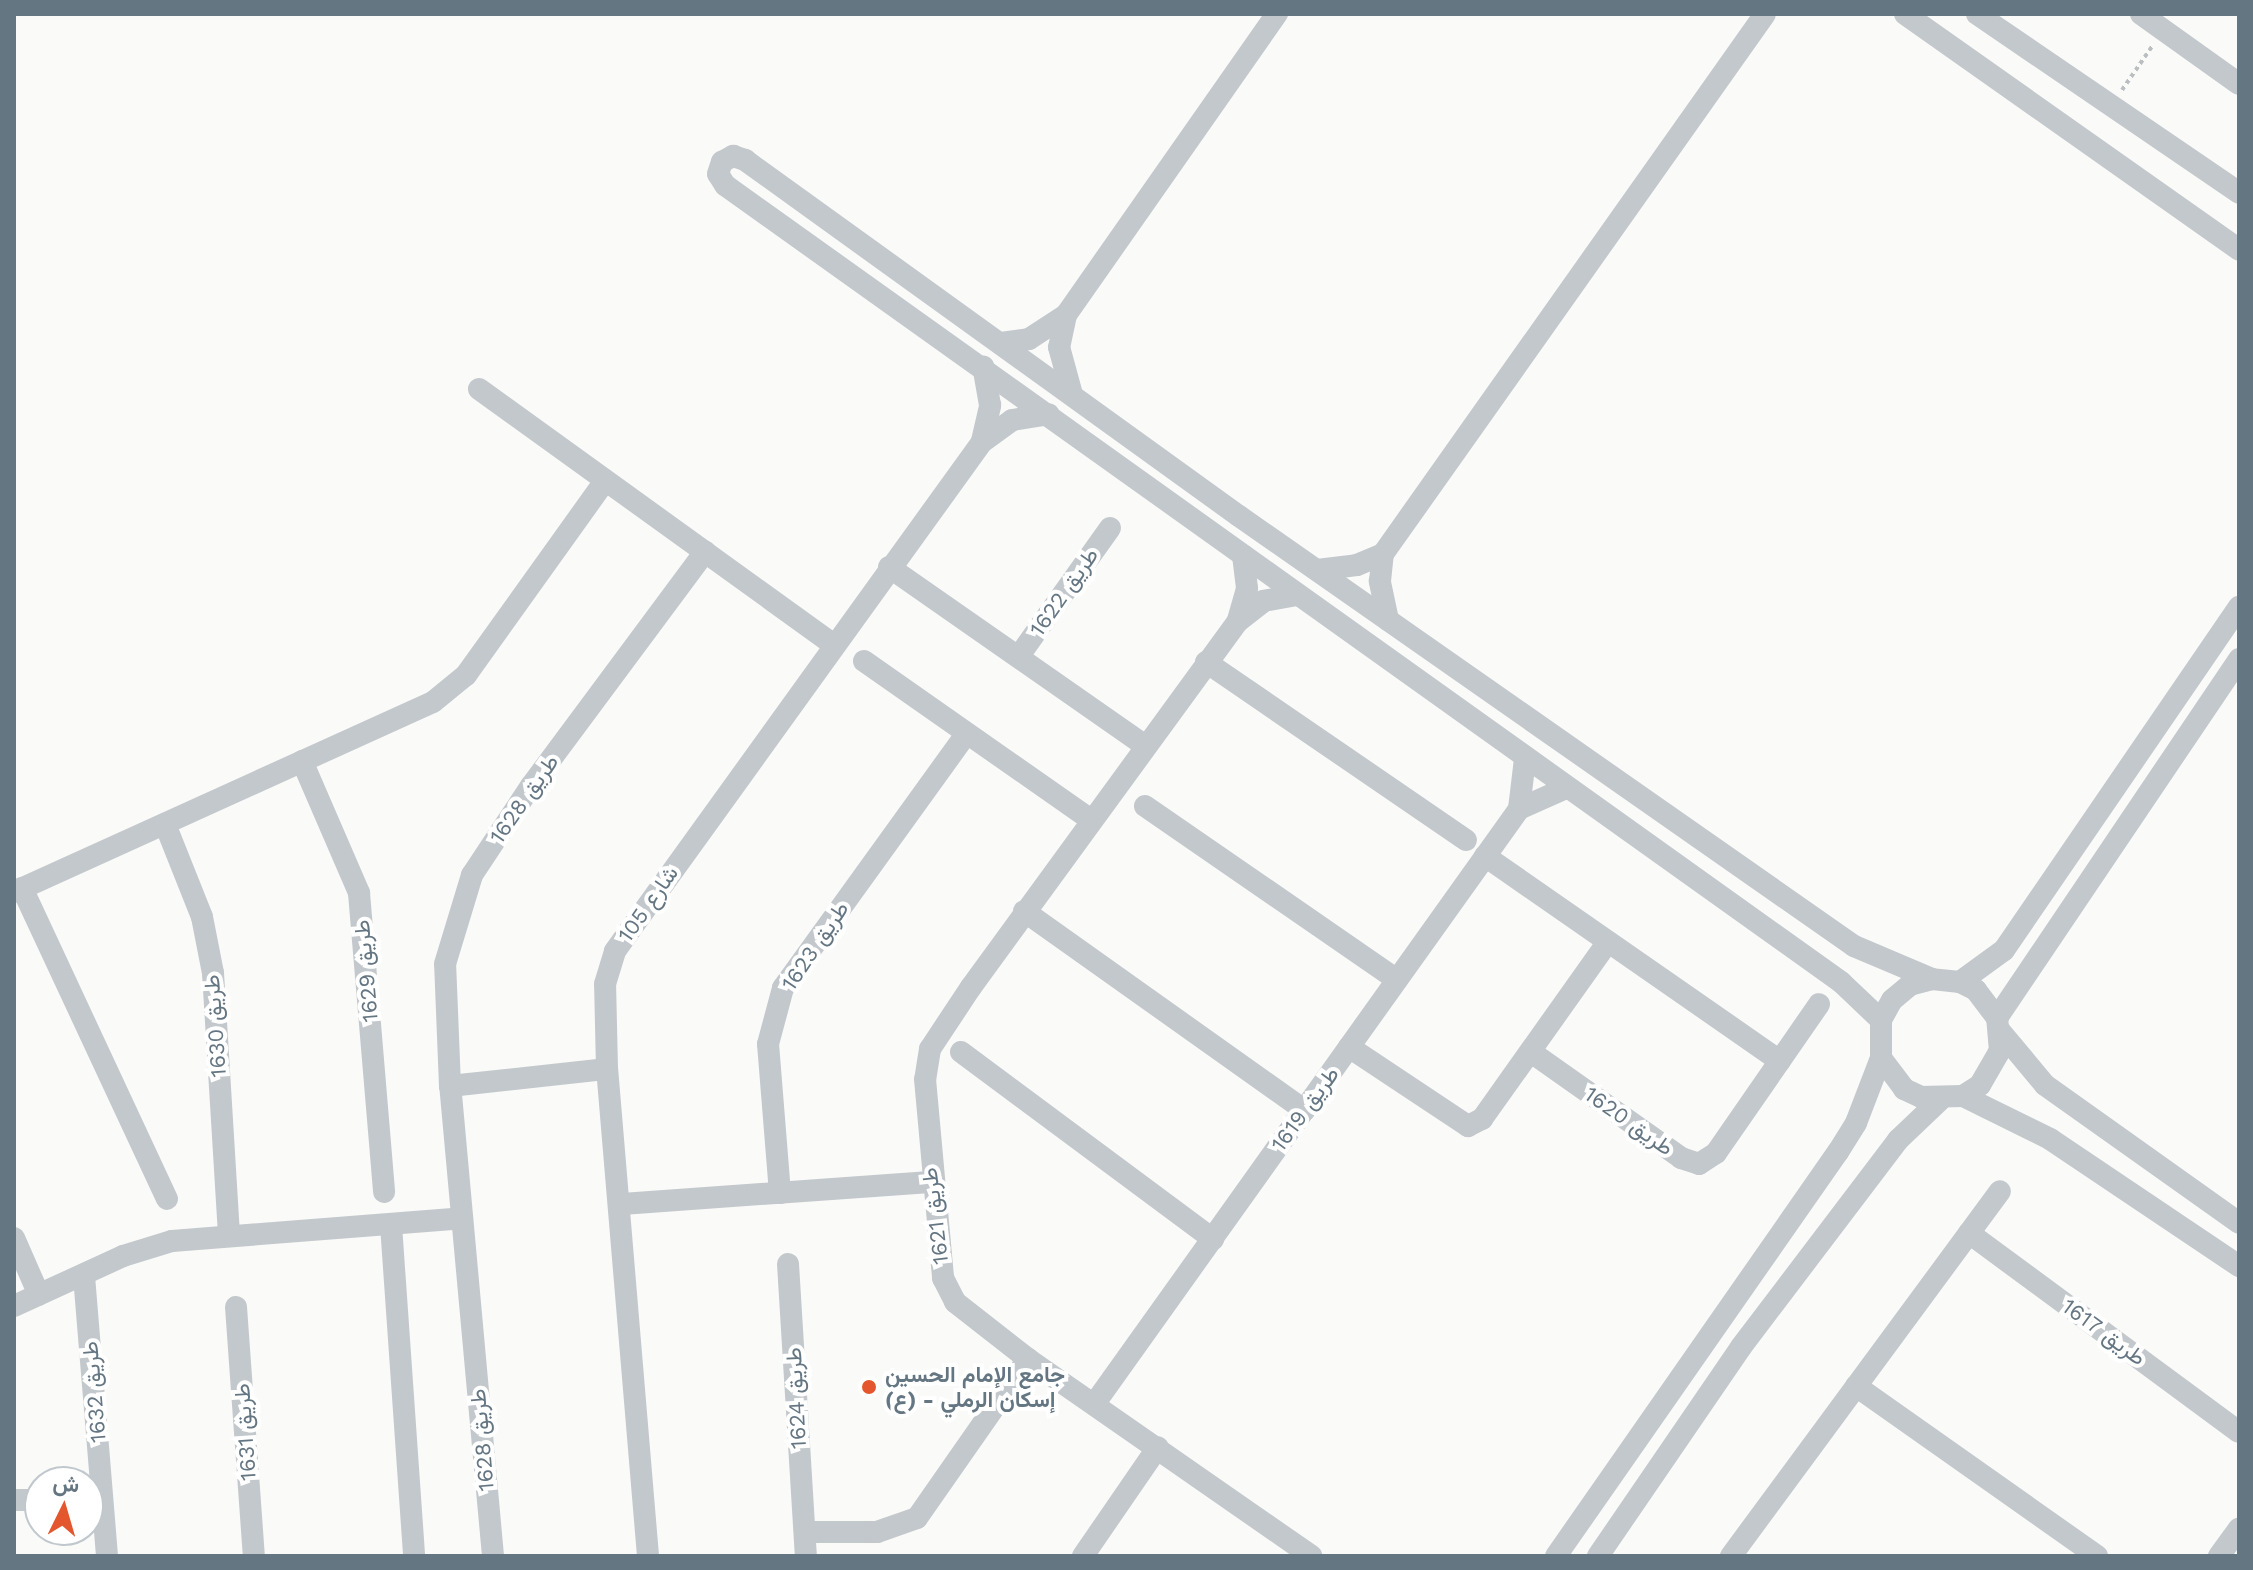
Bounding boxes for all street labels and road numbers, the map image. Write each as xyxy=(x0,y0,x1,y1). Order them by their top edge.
street label: طريق 1622 xyxy=(1024,543,1104,641)
street label: طريق 1628 xyxy=(484,749,564,849)
street label: شارع 105 xyxy=(612,861,684,947)
street label: طريق 1623 xyxy=(776,896,854,996)
street label: طريق 1629 xyxy=(348,919,384,1023)
street label: طريق 1630 xyxy=(198,974,232,1078)
street label: طريق 1619 xyxy=(1265,1061,1345,1157)
street label: طريق 1620 xyxy=(1579,1081,1679,1161)
street label: طريق 1621 xyxy=(916,1166,954,1266)
street label: طريق 1617 xyxy=(2057,1293,2151,1371)
street label: طريق 1632 xyxy=(76,1340,112,1444)
street label: طريق 1624 xyxy=(780,1347,812,1449)
street label: طريق 1631 xyxy=(228,1382,262,1482)
street label: طريق 1628 xyxy=(464,1388,500,1492)

